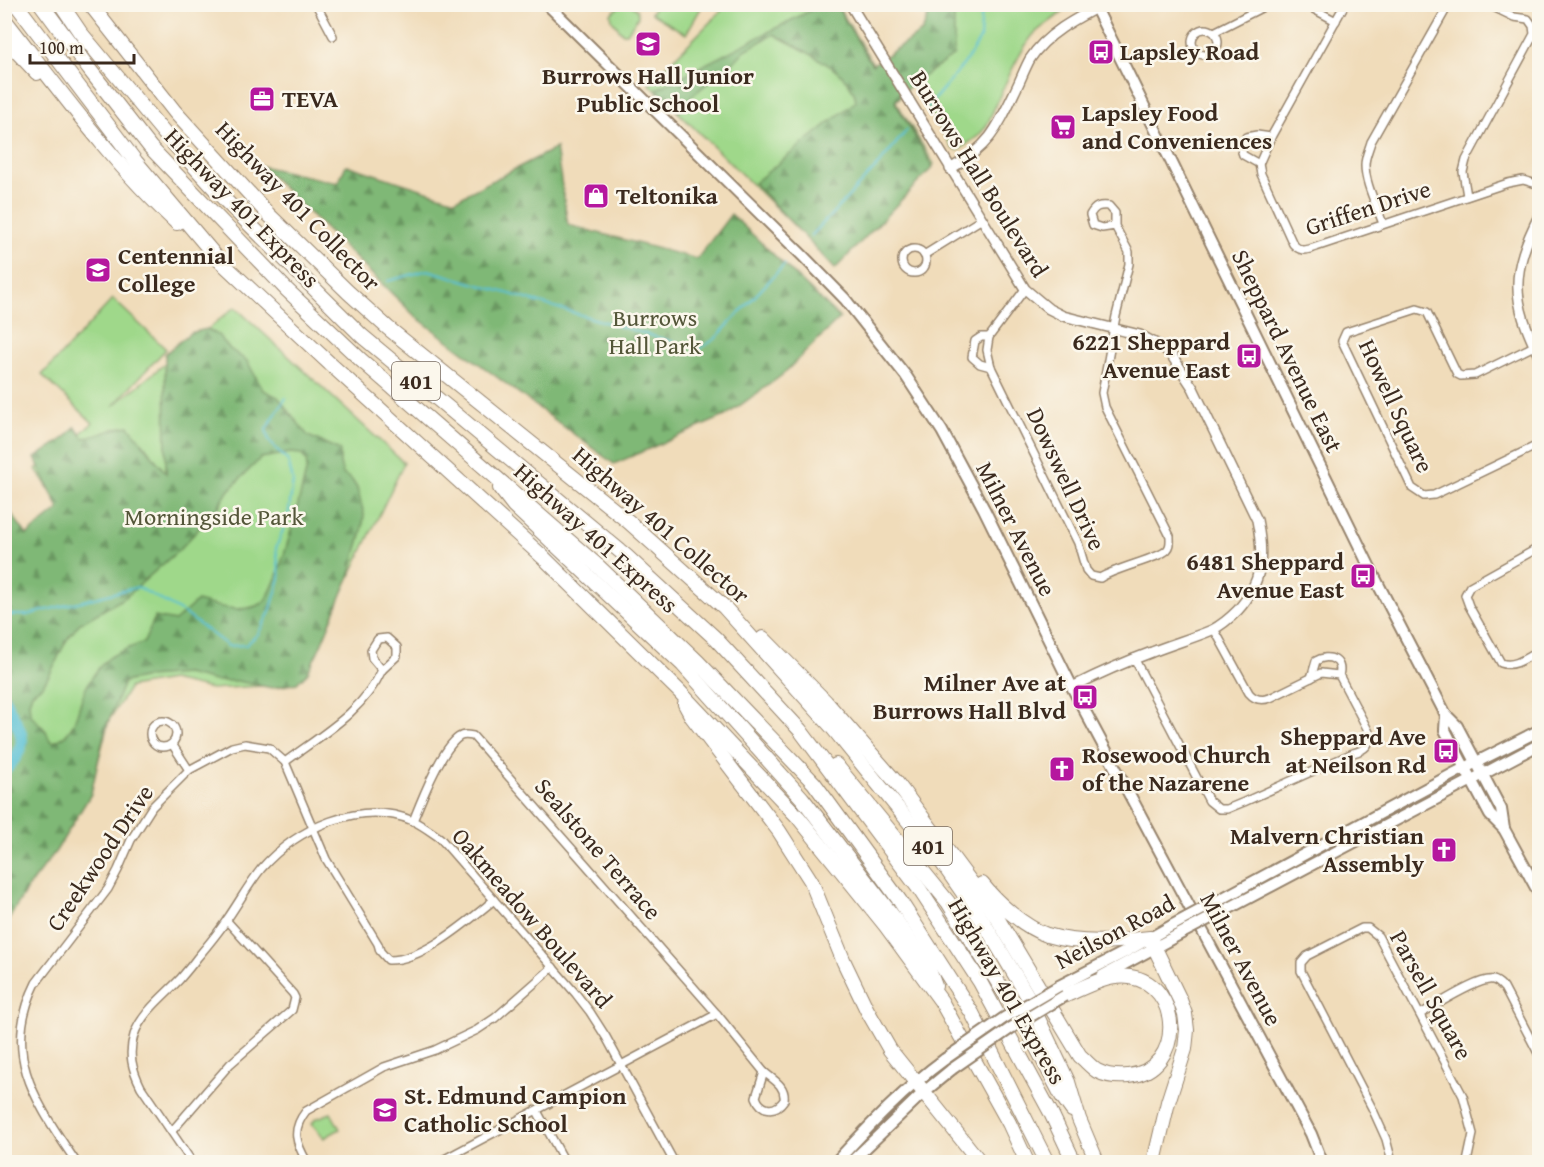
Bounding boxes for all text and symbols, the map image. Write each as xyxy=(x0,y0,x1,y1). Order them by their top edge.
scale bar xyxy=(30,27,134,65)
school or university icon: Burrows Hall Junior Public School xyxy=(633,29,663,59)
text: 100 m xyxy=(39,34,84,61)
place label: Lapsley Road xyxy=(1120,34,1260,69)
bus stop icon: Lapsley Road xyxy=(1086,37,1116,67)
place label: Burrows Hall Junior Public School xyxy=(542,58,754,121)
street label: Burrows Hall Boulevard xyxy=(902,64,1057,284)
place label: TEVA xyxy=(282,81,339,116)
office icon: TEVA xyxy=(247,84,277,114)
place label: Lapsley Food and Conveniences xyxy=(1082,95,1272,158)
supermarket icon: Lapsley Food and Conveniences xyxy=(1048,112,1078,142)
street label: Highway 401 Collector xyxy=(208,113,389,299)
street label: Highway 401 Express xyxy=(157,120,328,296)
street label: Griffen Drive xyxy=(1301,171,1435,244)
place label: Teltonika xyxy=(616,178,719,213)
shop icon: Teltonika xyxy=(581,181,611,211)
place label: Centennial College xyxy=(118,238,235,301)
street label: Sheppard Avenue East xyxy=(1223,243,1352,459)
school or university icon: Centennial College xyxy=(83,255,113,285)
park label: Burrows Hall Park xyxy=(609,300,702,363)
place label: 6221 Sheppard Avenue East xyxy=(1072,324,1230,387)
street label: Howell Square xyxy=(1350,333,1443,478)
bus stop icon: 6221 Sheppard Avenue East xyxy=(1234,341,1264,371)
road number: 401 xyxy=(392,362,440,400)
street label: Dowswell Drive xyxy=(1018,402,1115,556)
street label: Highway 401 Collector xyxy=(565,438,758,612)
street label: Highway 401 Express xyxy=(506,454,686,621)
street label: Milner Avenue xyxy=(968,455,1065,602)
park label: Morningside Park xyxy=(124,499,305,534)
place label: 6481 Sheppard Avenue East xyxy=(1186,544,1344,607)
bus stop icon: 6481 Sheppard Avenue East xyxy=(1348,561,1378,591)
place label: Milner Ave at Burrows Hall Blvd xyxy=(873,665,1066,728)
bus stop icon: Milner Ave at Burrows Hall Blvd xyxy=(1070,682,1100,712)
place label: Sheppard Ave at Neilson Rd xyxy=(1280,719,1426,782)
bus stop icon: Sheppard Ave at Neilson Rd xyxy=(1431,736,1461,766)
place label: Rosewood Church of the Nazarene xyxy=(1082,737,1270,800)
church icon: Rosewood Church of the Nazarene xyxy=(1047,754,1077,784)
street label: Sealstone Terrace xyxy=(527,770,670,927)
street label: Creekwood Drive xyxy=(37,777,162,938)
place label: Malvern Christian Assembly xyxy=(1230,818,1425,881)
street label: Oakmeadow Boulevard xyxy=(444,820,621,1016)
road number: 401 xyxy=(904,827,952,865)
church icon: Malvern Christian Assembly xyxy=(1429,835,1459,865)
street label: Neilson Road xyxy=(1049,885,1181,978)
street label: Milner Avenue xyxy=(1192,886,1291,1032)
street label: Highway 401 Express xyxy=(940,891,1075,1091)
street label: Parsell Square xyxy=(1381,924,1481,1066)
place label: St. Edmund Campion Catholic School xyxy=(404,1078,626,1141)
school or university icon: St. Edmund Campion Catholic School xyxy=(370,1095,400,1125)

